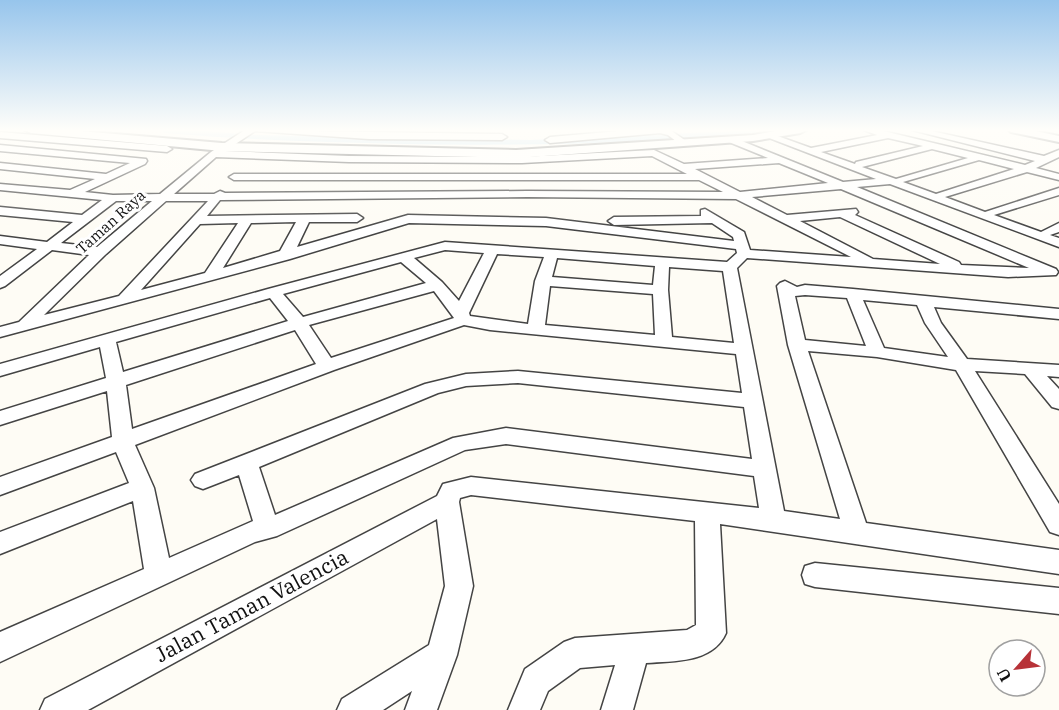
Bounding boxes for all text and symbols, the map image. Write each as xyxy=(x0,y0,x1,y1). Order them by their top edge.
street label: Taman Raya xyxy=(72,185,149,258)
street label: Jalan Taman Valencia xyxy=(150,542,353,668)
north arrow xyxy=(987,638,1047,698)
text: U xyxy=(992,665,1015,685)

